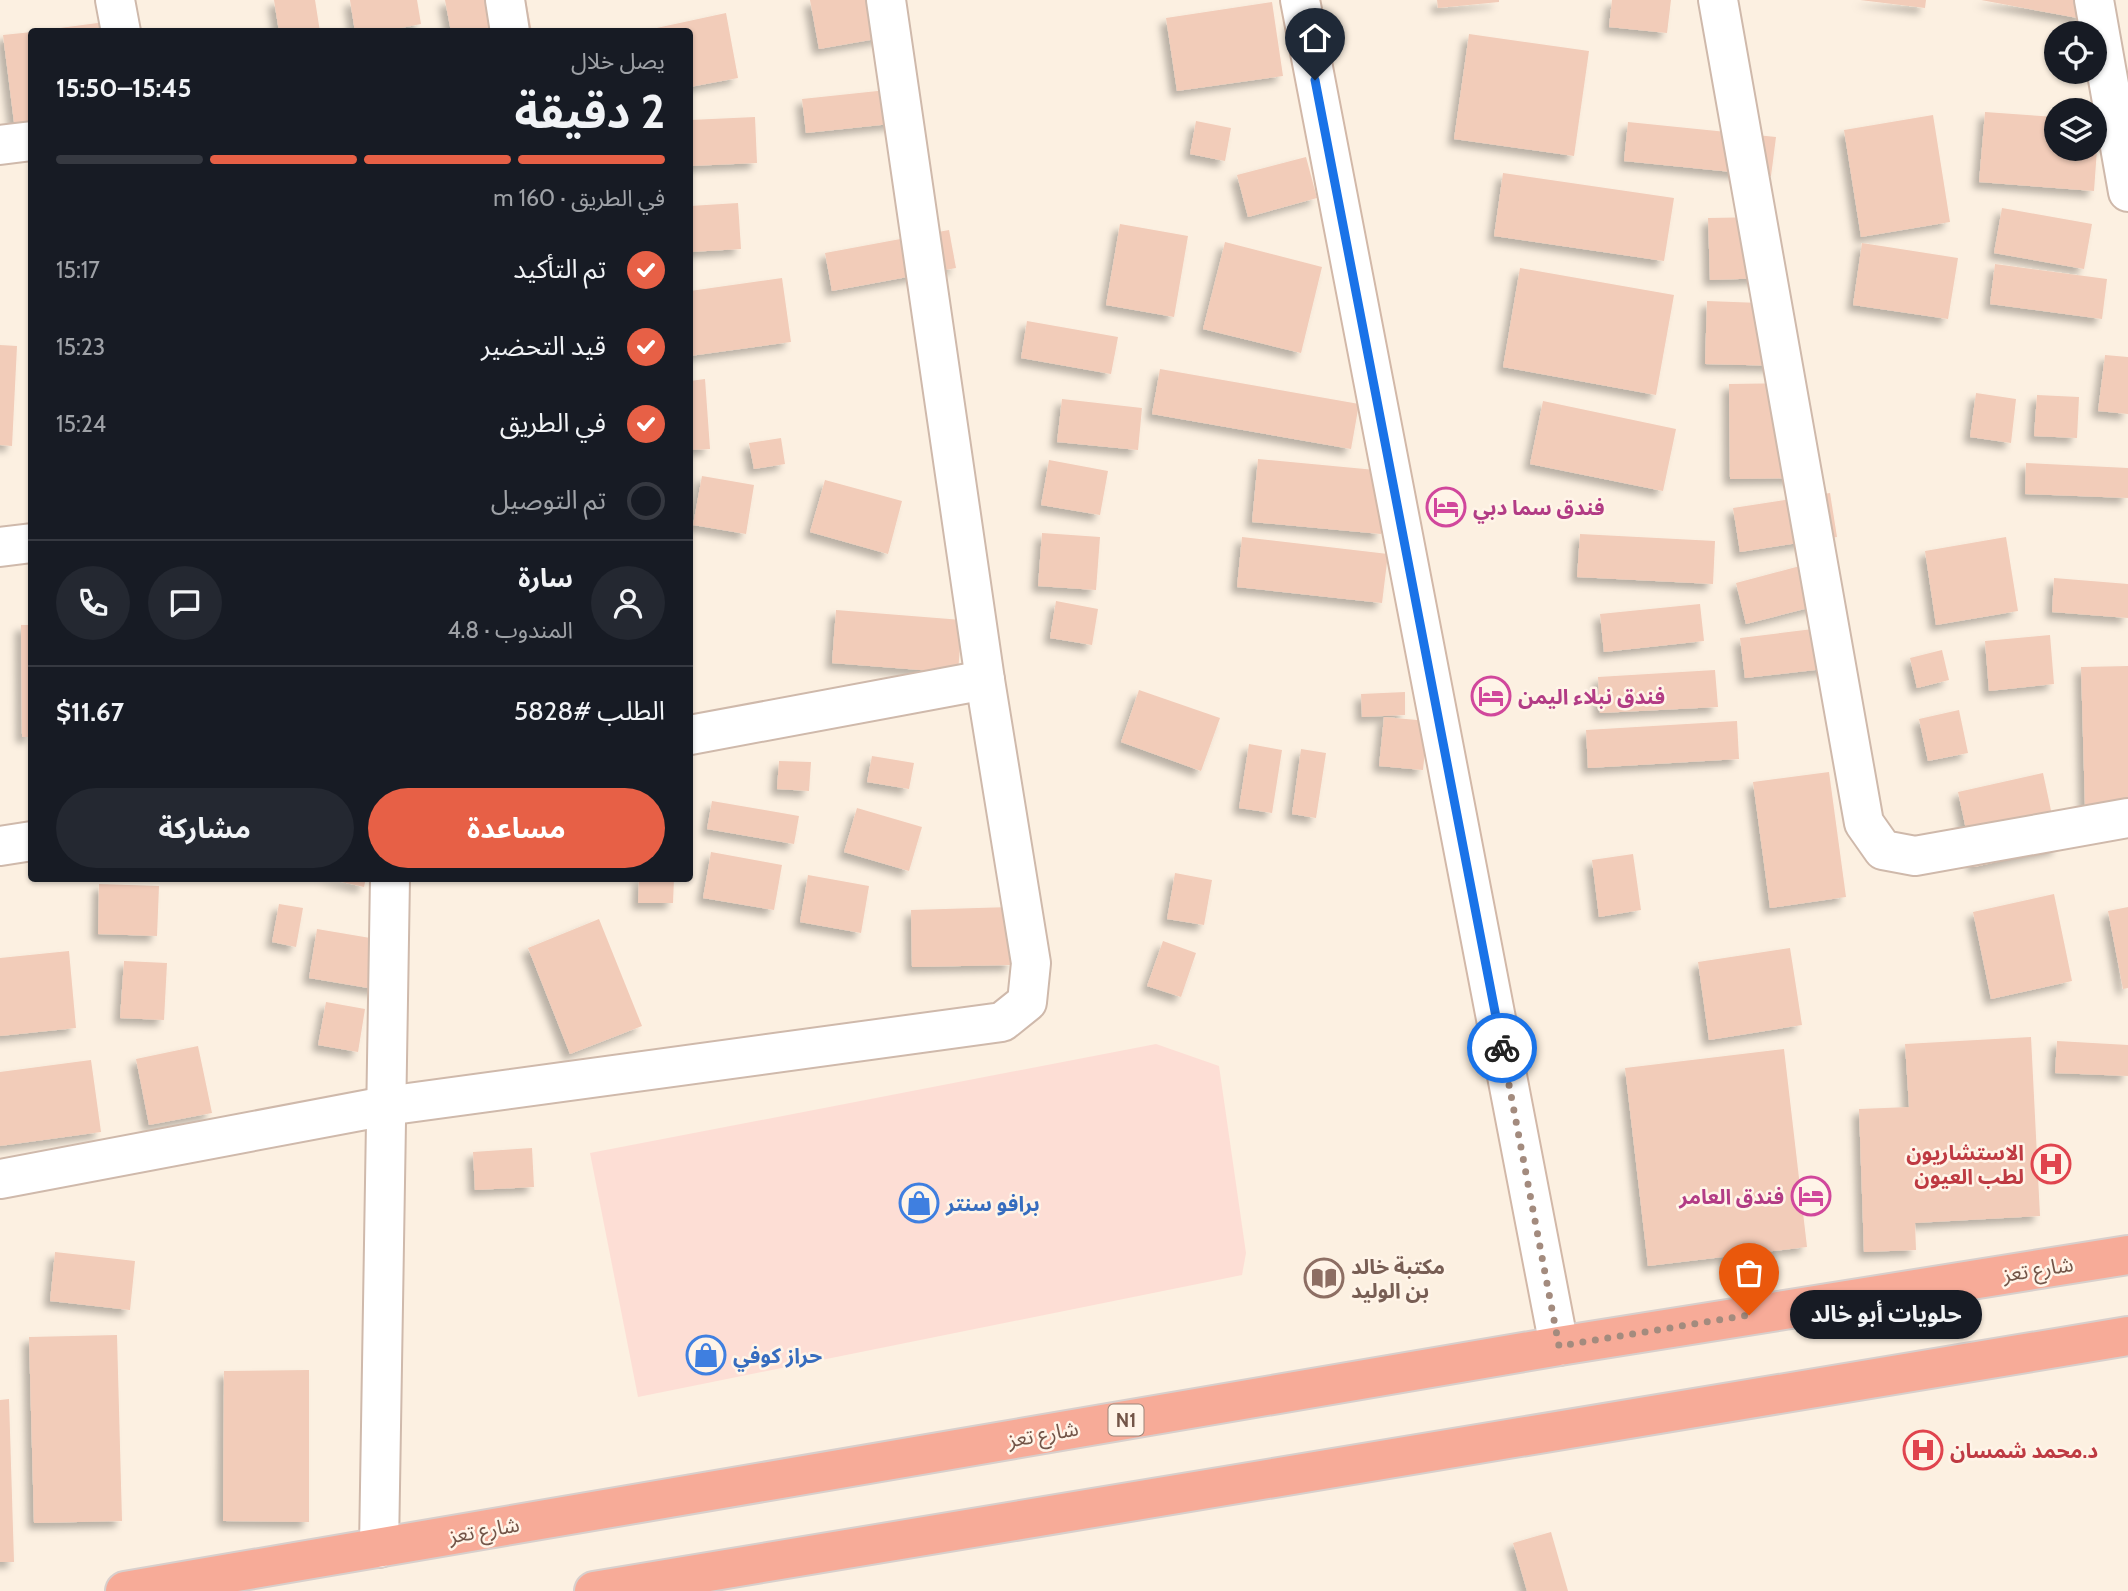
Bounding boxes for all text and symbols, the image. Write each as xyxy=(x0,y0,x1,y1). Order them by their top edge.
pin xyxy=(1285,8,1345,80)
icon: home xyxy=(1296,19,1334,57)
map controls xyxy=(2044,21,2107,161)
button: locate xyxy=(2044,21,2107,84)
text: يصل خلال xyxy=(571,47,665,75)
text: 15:45–15:50 xyxy=(56,72,191,104)
text: 2 دقيقة xyxy=(515,84,665,140)
button: layers xyxy=(2044,98,2107,161)
text: في الطريق · 160 m xyxy=(493,184,665,212)
icon: check xyxy=(627,251,665,289)
text: تم التأكيد xyxy=(513,253,606,285)
text: 15:17 xyxy=(56,256,100,284)
icon: check xyxy=(627,328,665,366)
text: قيد التحضير xyxy=(481,330,606,362)
text: 15:23 xyxy=(56,333,105,361)
icon: check xyxy=(627,405,665,443)
text: في الطريق xyxy=(500,407,606,439)
text: 15:24 xyxy=(56,410,106,438)
text: تم التوصيل xyxy=(491,484,606,516)
hotel icon: فندق سما دبي xyxy=(1425,486,1467,528)
place label: فندق سما دبي xyxy=(1473,495,1605,524)
text: سارة xyxy=(518,562,573,594)
button: phone xyxy=(56,566,130,640)
button: chat xyxy=(148,566,222,640)
button: person xyxy=(591,566,665,640)
text: المندوب · 4.8 xyxy=(448,616,573,644)
hotel icon: فندق نبلاء اليمن xyxy=(1470,675,1512,717)
place label: فندق نبلاء اليمن xyxy=(1518,684,1665,709)
text: الطلب #5828 xyxy=(514,695,665,727)
text: $11.67 xyxy=(56,696,124,728)
button: مشاركة xyxy=(56,788,354,868)
button: مساعدة xyxy=(368,788,665,868)
courier xyxy=(1467,1013,1537,1083)
icon: bike xyxy=(1483,1029,1521,1067)
place label: الاستشاريون لطب العيون xyxy=(1906,1140,2024,1189)
hospital icon: الاستشاريون لطب العيون xyxy=(2030,1143,2072,1185)
hotel icon: فندق العامر xyxy=(1790,1175,1832,1217)
shop icon: برافو سنتر xyxy=(898,1182,940,1224)
place label: فندق العامر xyxy=(1678,1184,1784,1209)
place label: برافو سنتر xyxy=(945,1191,1040,1216)
pin xyxy=(1719,1243,1779,1315)
street label: شارع تعز xyxy=(2000,1251,2076,1290)
place label: مكتبة خالد بن الوليد xyxy=(1351,1254,1445,1303)
icon: bag xyxy=(1730,1254,1768,1292)
library icon: مكتبة خالد بن الوليد xyxy=(1303,1257,1345,1299)
callout: حلويات أبو خالد xyxy=(1791,1290,1984,1340)
text: حلويات أبو خالد xyxy=(1810,1300,1962,1328)
shop icon: حراز كوفي xyxy=(685,1334,727,1376)
place label: حراز كوفي xyxy=(733,1343,822,1372)
road number: N1 xyxy=(1108,1404,1144,1436)
street label: شارع تعز xyxy=(1005,1416,1081,1456)
hospital icon: د.محمد شمسان xyxy=(1902,1429,1944,1471)
place label: د.محمد شمسان xyxy=(1950,1438,2098,1463)
street label: شارع تعز xyxy=(446,1512,522,1552)

